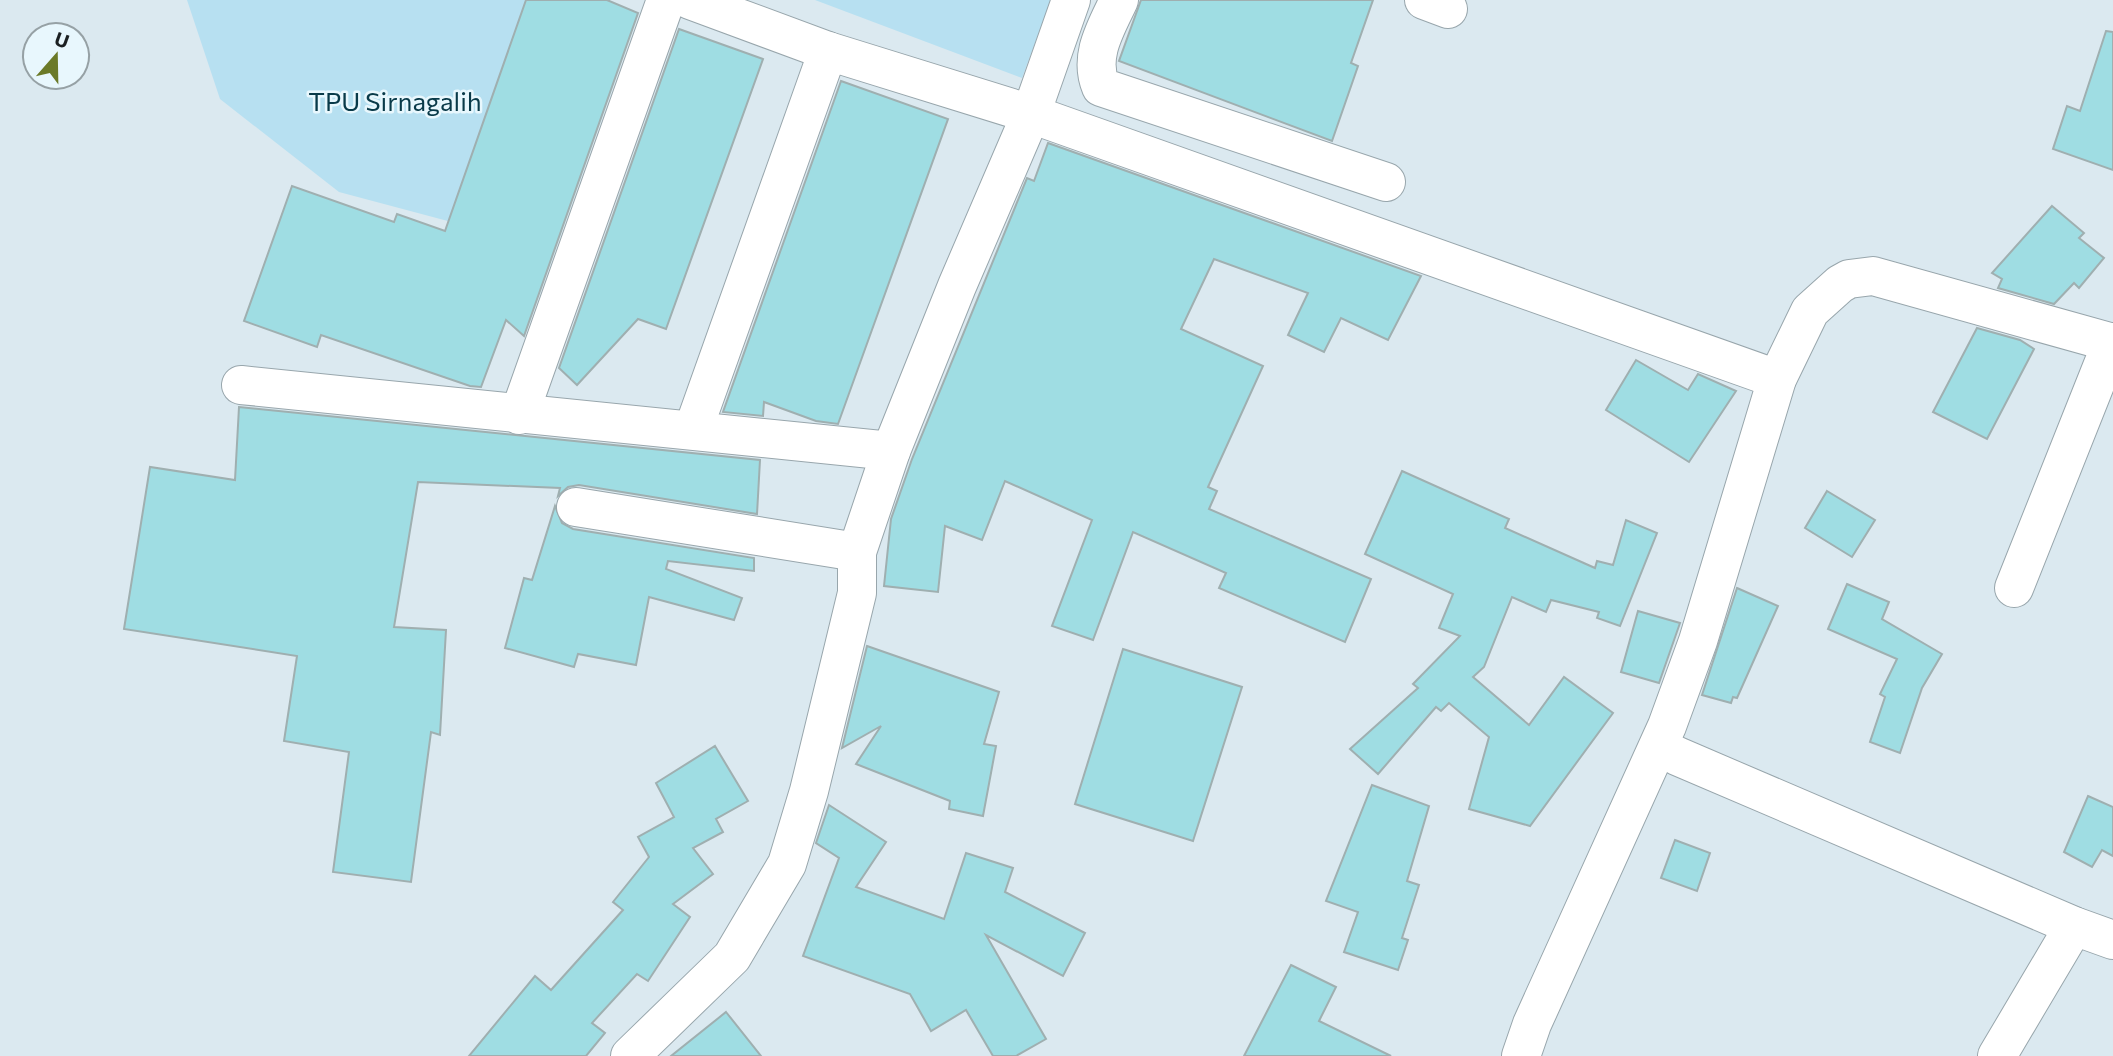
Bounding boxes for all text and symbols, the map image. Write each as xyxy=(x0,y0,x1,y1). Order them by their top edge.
north arrow xyxy=(21,21,91,91)
text: U xyxy=(52,26,72,53)
park label: TPU Sirnagalih xyxy=(308,85,482,116)

